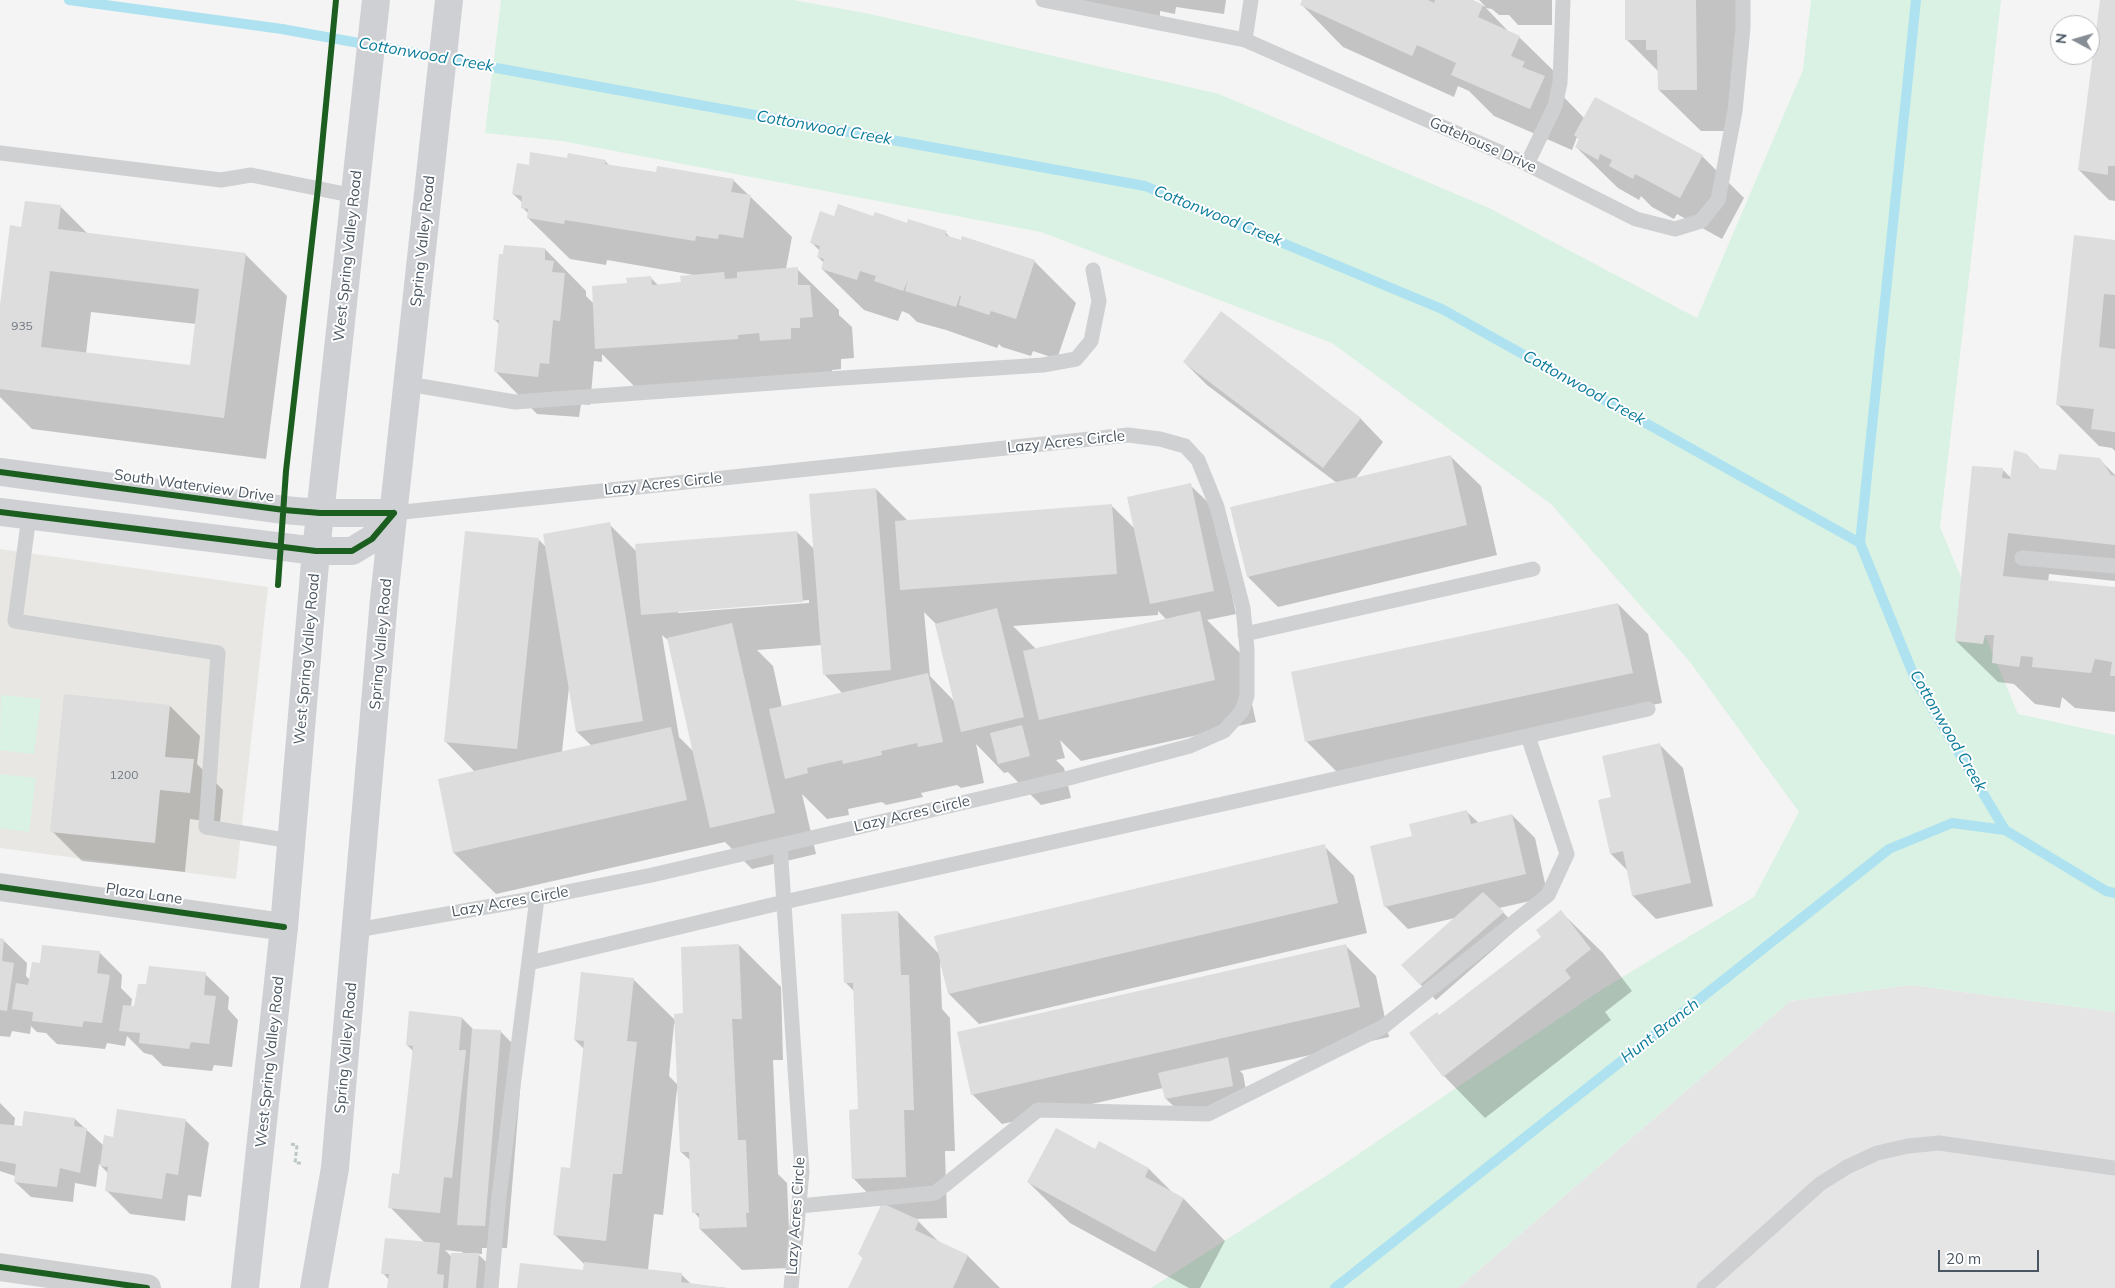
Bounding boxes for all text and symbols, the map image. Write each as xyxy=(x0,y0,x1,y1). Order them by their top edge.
north arrow xyxy=(2050,15,2100,65)
text: N xyxy=(2052,32,2071,45)
water label: Cottonwood Creek xyxy=(357,34,495,76)
water label: Cottonwood Creek xyxy=(755,107,893,149)
street label: Gatehouse Drive xyxy=(1427,113,1539,177)
street label: West Spring Valley Road xyxy=(330,169,366,343)
street label: Spring Valley Road xyxy=(407,175,439,307)
water label: Cottonwood Creek xyxy=(1151,181,1285,251)
house number: 935 xyxy=(11,319,33,333)
water label: Cottonwood Creek xyxy=(1519,346,1649,430)
street label: Lazy Acres Circle xyxy=(1006,427,1126,457)
street label: South Waterview Drive xyxy=(113,466,275,506)
street label: Lazy Acres Circle xyxy=(603,469,723,499)
street label: West Spring Valley Road xyxy=(291,573,323,745)
street label: Spring Valley Road xyxy=(366,578,396,710)
water label: Cottonwood Creek xyxy=(1905,667,1991,795)
house number: 1200 xyxy=(110,768,138,782)
street label: Lazy Acres Circle xyxy=(852,792,972,836)
street label: Plaza Lane xyxy=(105,880,183,908)
street label: Lazy Acres Circle xyxy=(450,883,570,921)
street label: West Spring Valley Road xyxy=(252,975,288,1149)
street label: Spring Valley Road xyxy=(331,982,361,1114)
water label: Hunt Branch xyxy=(1617,995,1703,1067)
street label: Lazy Acres Circle xyxy=(783,1156,809,1276)
scale bar xyxy=(1940,1240,2041,1272)
text: 20 m xyxy=(1946,1249,1981,1268)

